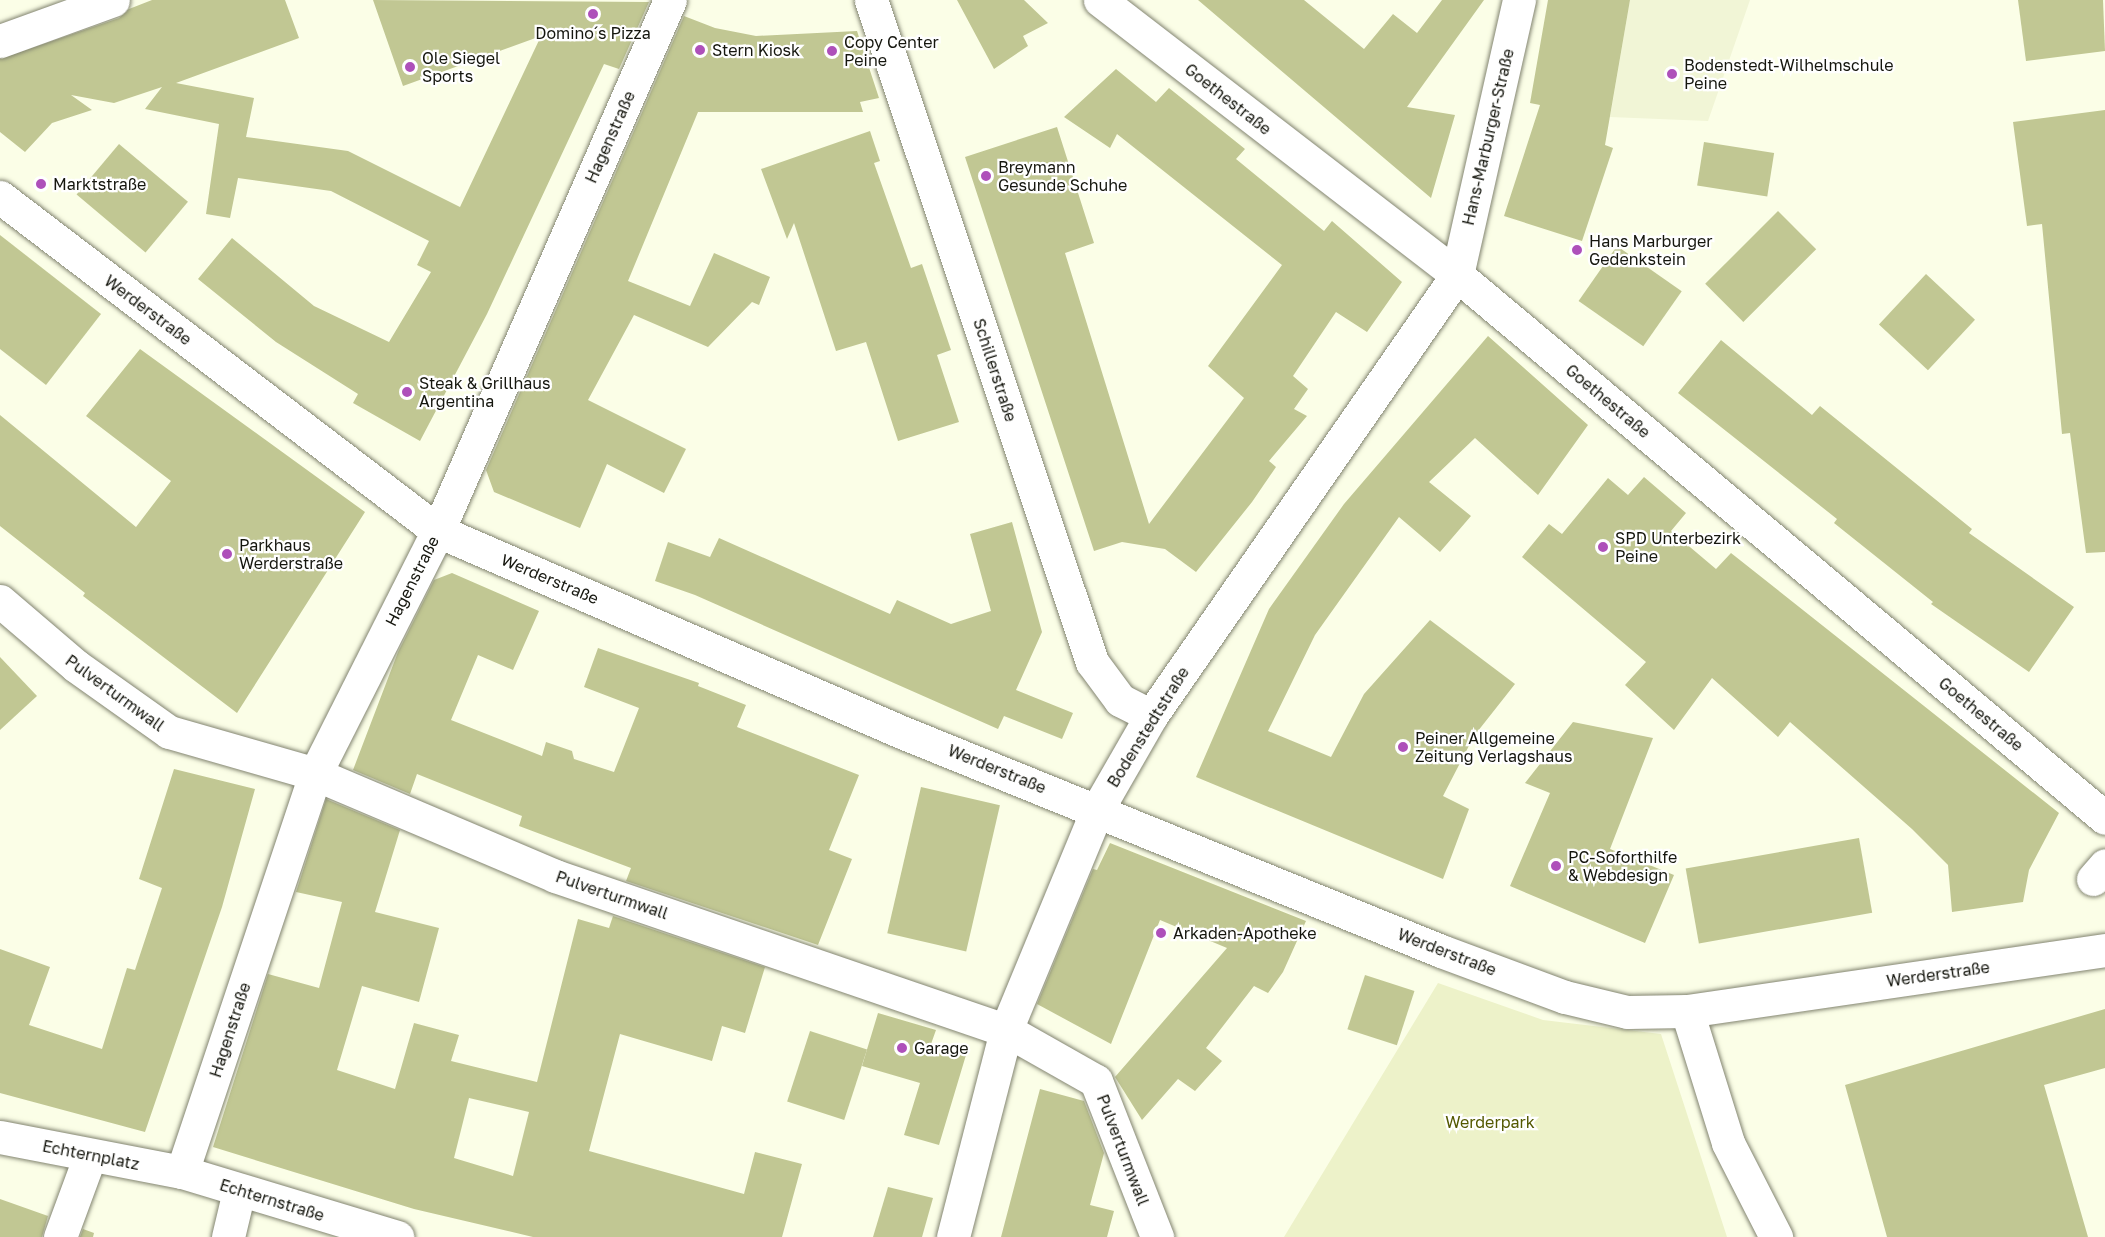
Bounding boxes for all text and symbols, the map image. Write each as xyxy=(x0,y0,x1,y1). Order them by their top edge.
marker: Domino´s Pizza xyxy=(586,7,600,21)
place label: Domino´s Pizza xyxy=(535,23,651,43)
place label: Copy Center Peine xyxy=(844,32,939,70)
place label: Stern Kiosk xyxy=(712,40,800,60)
marker: Stern Kiosk xyxy=(693,43,707,57)
marker: Copy Center Peine xyxy=(825,44,839,58)
street label: Hans-Marburger-Straße xyxy=(1458,47,1518,227)
place label: Ole Siegel Sports xyxy=(422,48,500,86)
place label: Bodenstedt-Wilhelmschule Peine xyxy=(1684,55,1894,93)
street label: Goethestraße xyxy=(1181,59,1275,139)
marker: Ole Siegel Sports xyxy=(403,60,417,74)
marker: Bodenstedt-Wilhelmschule Peine xyxy=(1665,67,1679,81)
street label: Hagenstraße xyxy=(581,88,639,186)
place label: Breymann Gesunde Schuhe xyxy=(998,157,1127,195)
marker: Breymann Gesunde Schuhe xyxy=(979,169,993,183)
place label: Marktstraße xyxy=(53,174,146,194)
marker: Marktstraße xyxy=(34,177,48,191)
place label: Hans Marburger Gedenkstein xyxy=(1589,231,1713,269)
marker: Hans Marburger Gedenkstein xyxy=(1570,243,1584,257)
street label: Werderstraße xyxy=(101,271,195,349)
street label: Schillerstraße xyxy=(969,316,1021,424)
street label: Goethestraße xyxy=(1562,360,1654,442)
place label: Steak & Grillhaus Argentina xyxy=(419,373,550,411)
marker: Steak & Grillhaus Argentina xyxy=(400,385,414,399)
place label: SPD Unterbezirk Peine xyxy=(1615,528,1741,566)
street label: Hagenstraße xyxy=(381,533,443,629)
place label: Parkhaus Werderstraße xyxy=(239,535,343,573)
marker: SPD Unterbezirk Peine xyxy=(1596,540,1610,554)
marker: Parkhaus Werderstraße xyxy=(220,547,234,561)
street label: Werderstraße xyxy=(498,550,602,608)
street label: Pulverturmwall xyxy=(62,651,168,735)
street label: Bodenstedtstraße xyxy=(1103,663,1193,791)
street label: Goethestraße xyxy=(1935,673,2027,755)
place label: Peiner Allgemeine Zeitung Verlagshaus xyxy=(1415,728,1572,766)
marker: Peiner Allgemeine Zeitung Verlagshaus xyxy=(1396,740,1410,754)
street label: Werderstraße xyxy=(945,741,1049,797)
place label: PC-Soforthilfe & Webdesign xyxy=(1568,847,1677,885)
marker: PC-Soforthilfe & Webdesign xyxy=(1549,859,1563,873)
street label: Pulverturmwall xyxy=(553,867,671,923)
place label: Arkaden-Apotheke xyxy=(1173,923,1317,943)
street label: Werderstraße xyxy=(1395,924,1499,980)
marker: Arkaden-Apotheke xyxy=(1154,926,1168,940)
street label: Werderstraße xyxy=(1885,957,1991,991)
street label: Hagenstraße xyxy=(206,980,254,1080)
place label: Garage xyxy=(914,1038,969,1058)
marker: Garage xyxy=(895,1041,909,1055)
street label: Pulverturmwall xyxy=(1093,1092,1153,1208)
park label: Werderpark xyxy=(1445,1112,1535,1132)
street label: Echternplatz xyxy=(41,1136,141,1174)
street label: Echternstraße xyxy=(217,1175,327,1225)

